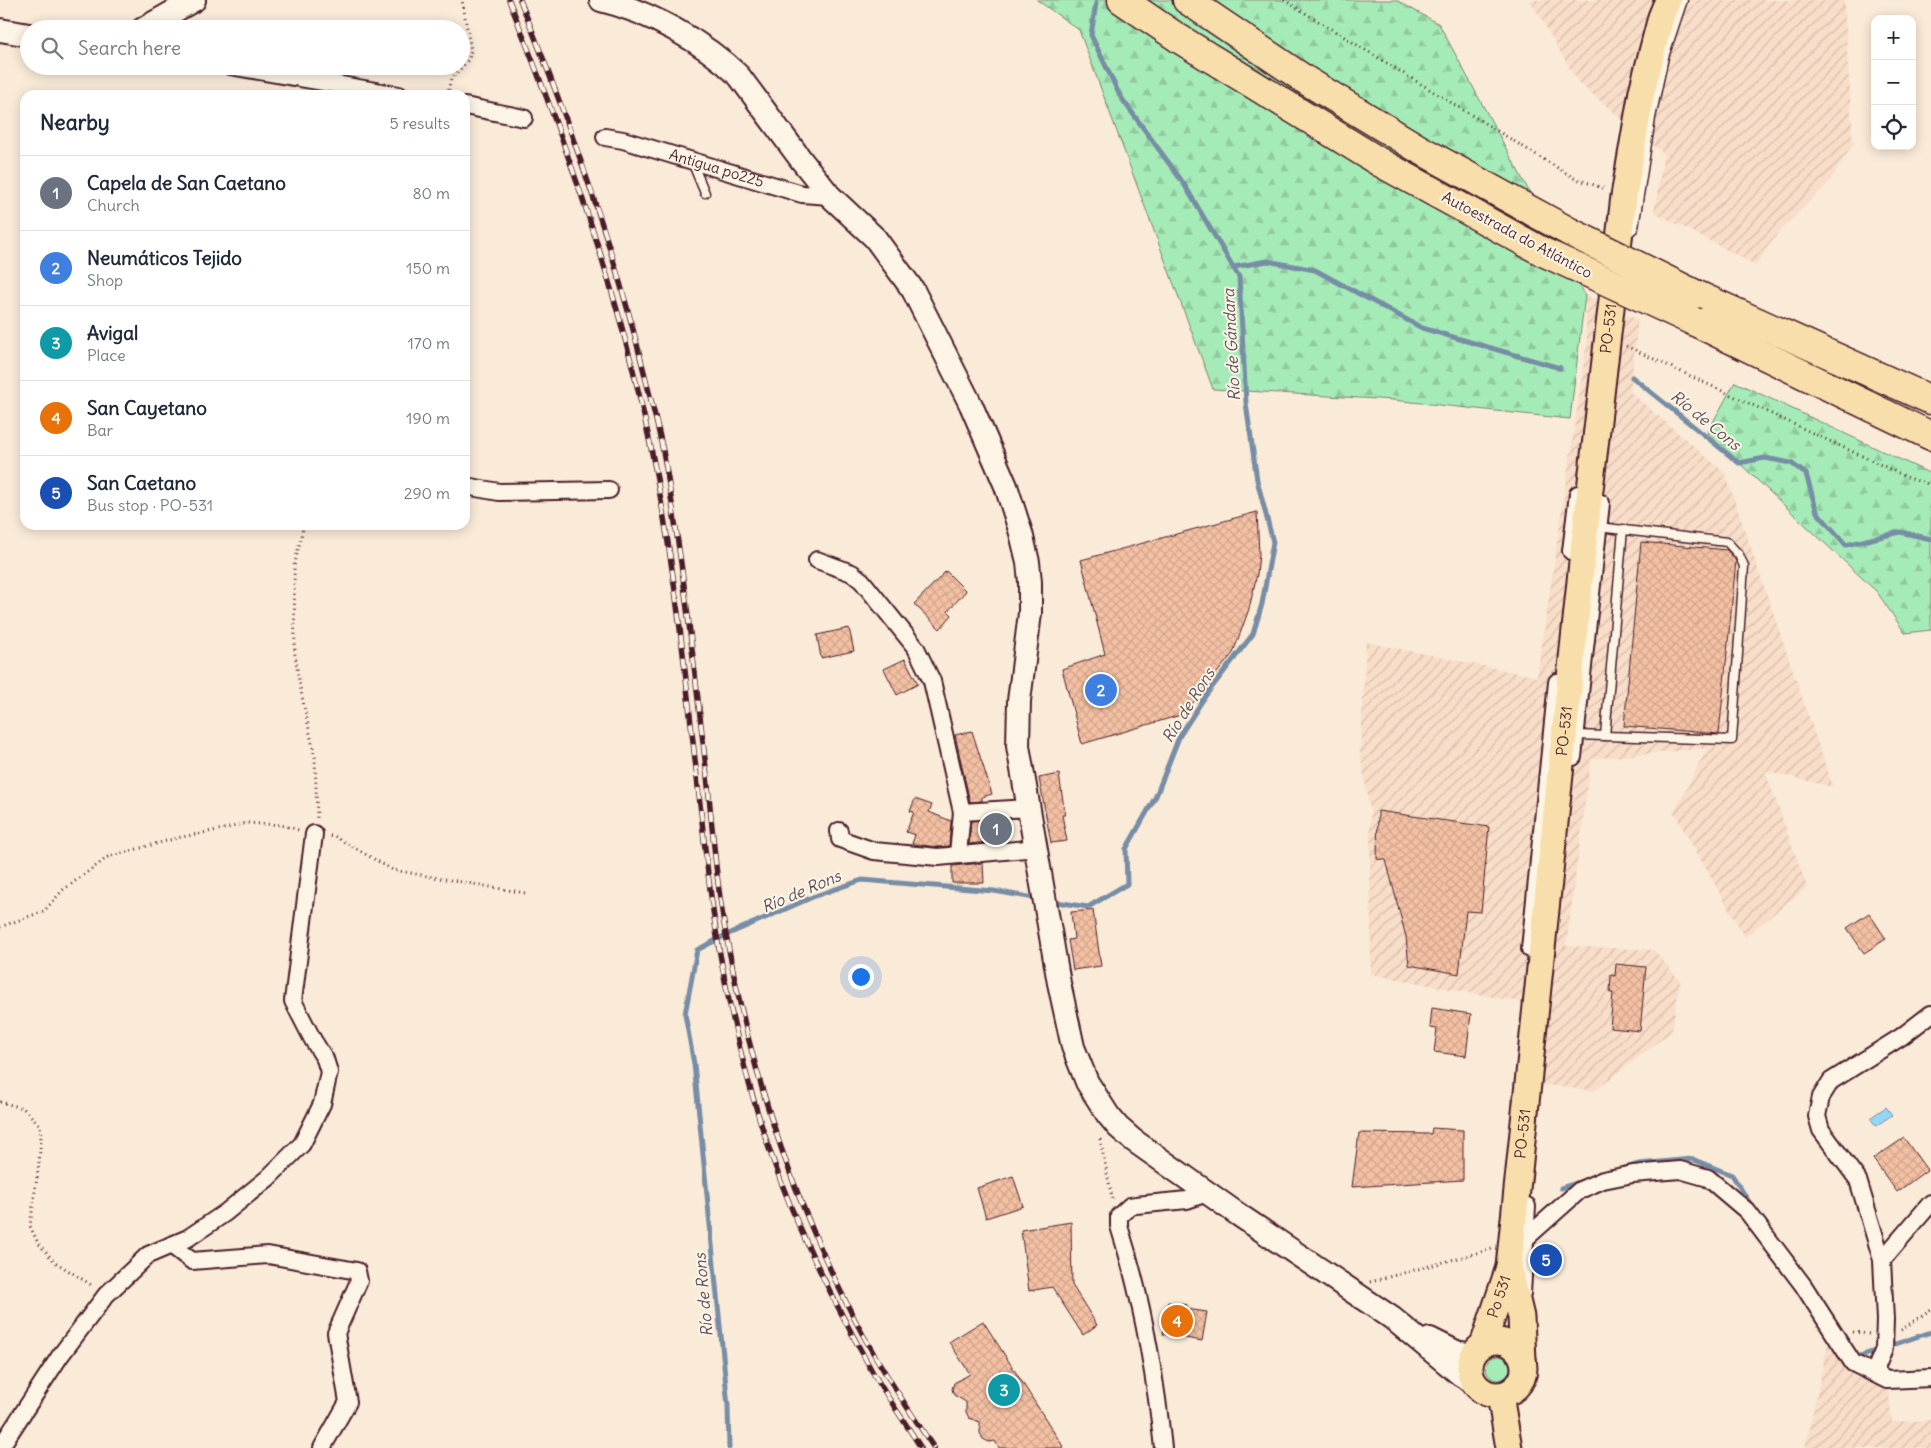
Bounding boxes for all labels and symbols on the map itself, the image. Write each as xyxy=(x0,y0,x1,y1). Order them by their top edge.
street label: Antigua po225 xyxy=(667,145,766,191)
street label: Autoestrada do Atlántico xyxy=(1439,187,1596,282)
water label: Río de Gándara xyxy=(1218,288,1244,402)
street label: PO-531 xyxy=(1596,303,1620,354)
water label: Río de Cons xyxy=(1667,386,1746,455)
water label: Río de Rons xyxy=(1157,664,1219,746)
pin: 2 xyxy=(1085,671,1117,709)
street label: PO-531 xyxy=(1552,705,1576,757)
pin: 1 xyxy=(980,810,1012,848)
water label: Río de Rons xyxy=(758,865,844,917)
your location xyxy=(848,964,874,990)
street label: PO-531 xyxy=(1510,1108,1534,1160)
pin: 5 xyxy=(1530,1241,1562,1279)
water label: Río de Rons xyxy=(689,1252,717,1338)
street label: Po 531 xyxy=(1483,1273,1515,1320)
pin: 4 xyxy=(1161,1302,1193,1340)
pin: 3 xyxy=(988,1371,1020,1409)

